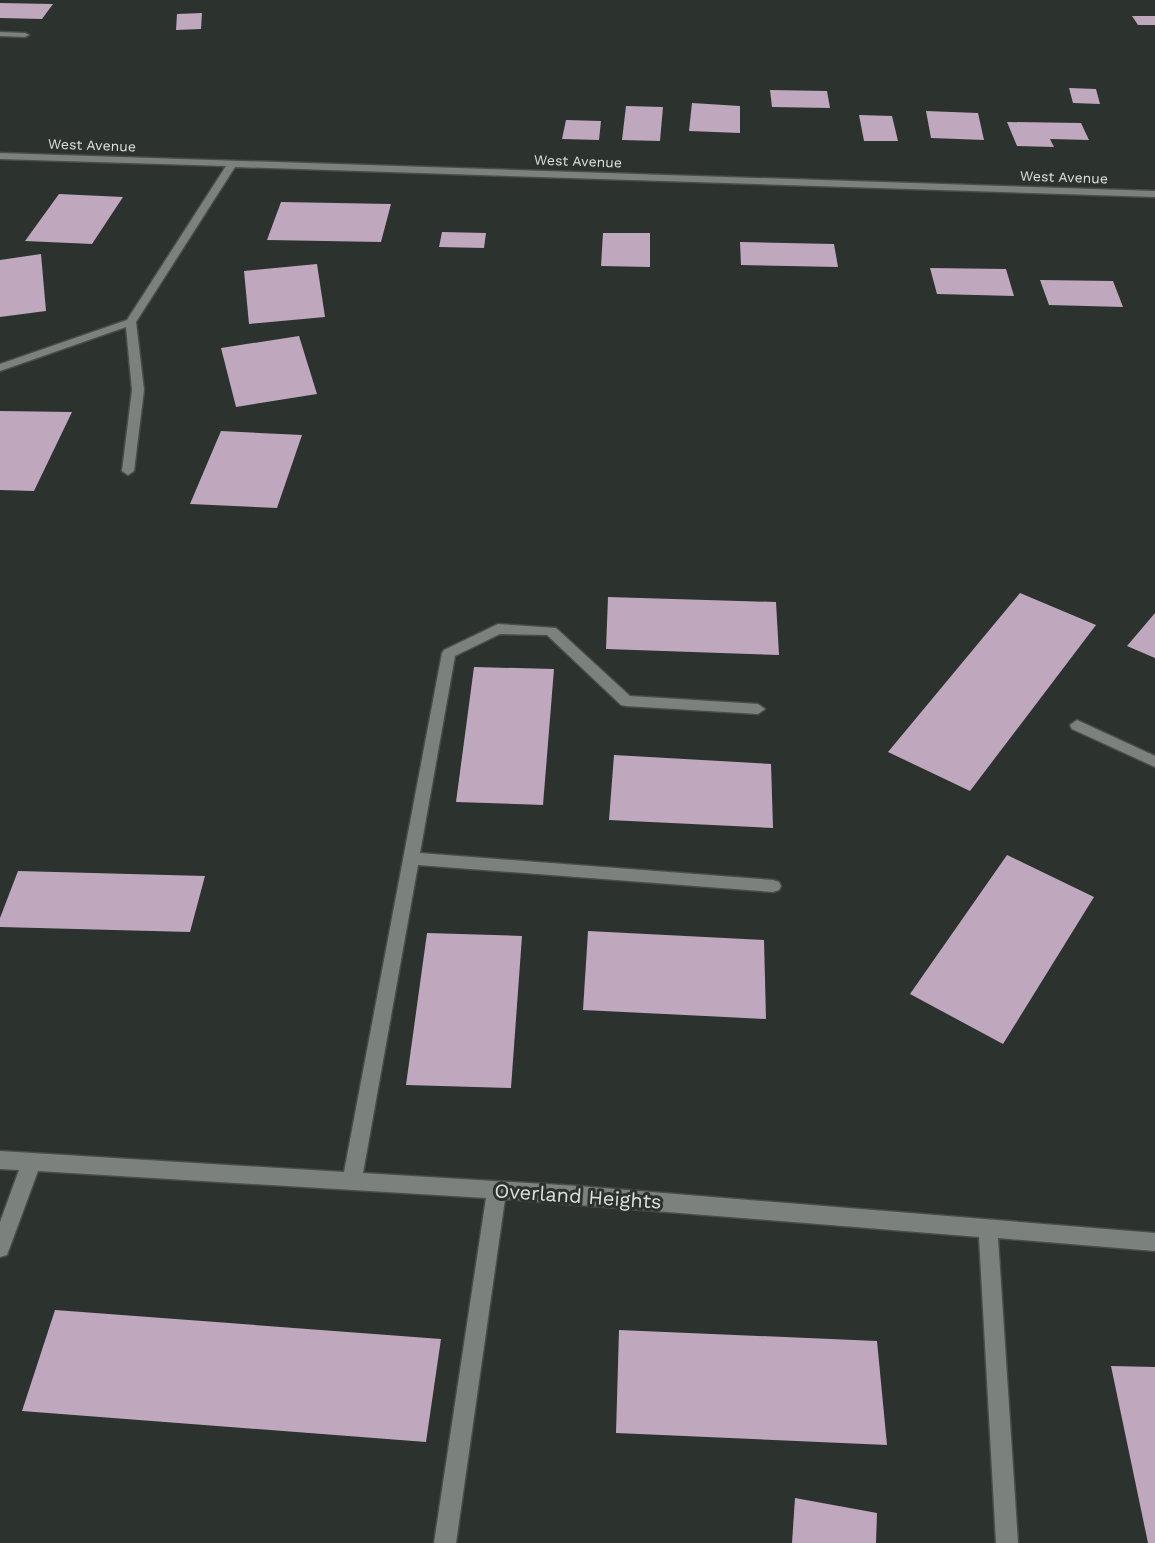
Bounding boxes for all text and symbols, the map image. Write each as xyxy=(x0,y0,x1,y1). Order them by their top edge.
street label: West Avenue xyxy=(48,135,136,155)
street label: West Avenue xyxy=(534,151,622,171)
street label: West Avenue xyxy=(1020,167,1108,187)
street label: Overland Heights xyxy=(494,1178,662,1214)

